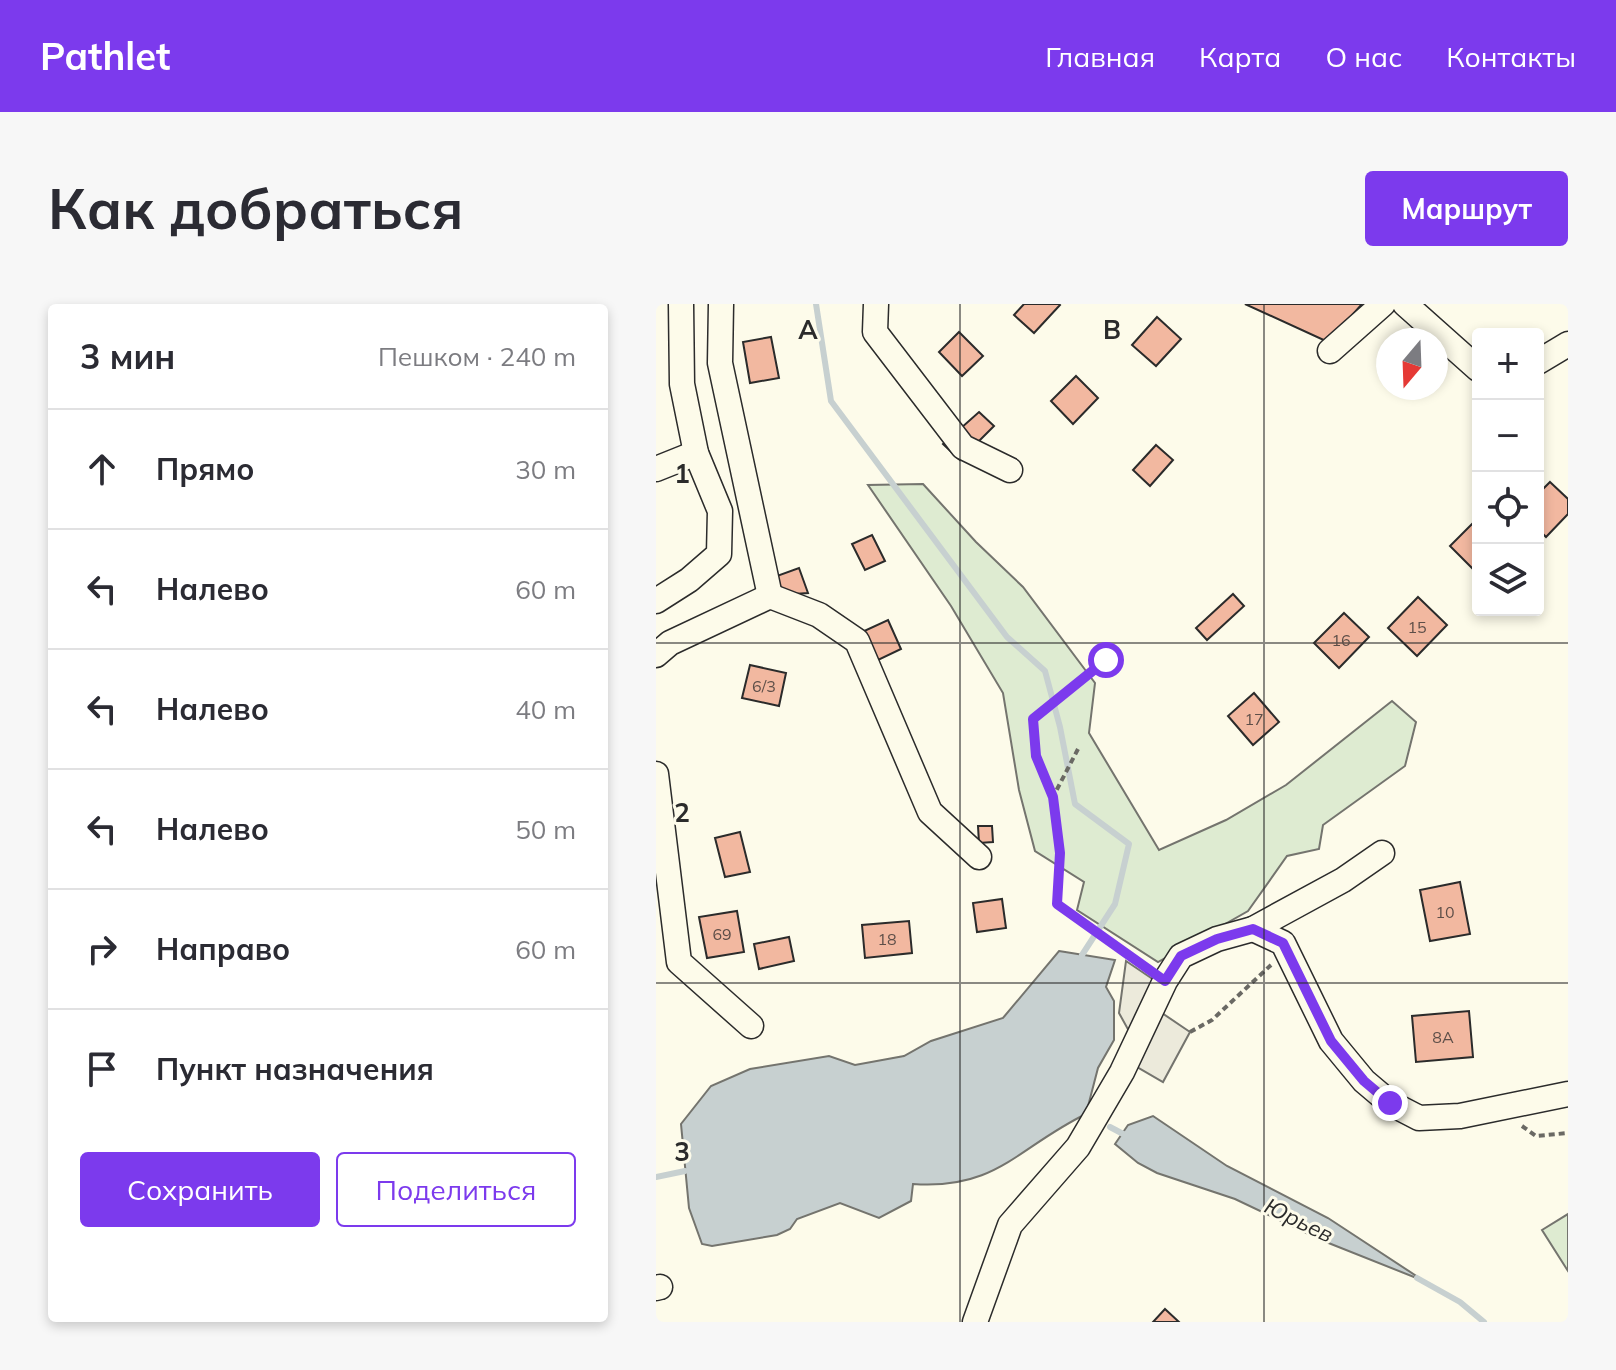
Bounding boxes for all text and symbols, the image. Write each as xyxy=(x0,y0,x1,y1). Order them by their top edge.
text: Pathlet xyxy=(40,32,170,80)
text: Главная xyxy=(1045,39,1155,74)
text: Карта xyxy=(1199,39,1281,74)
text: О нас xyxy=(1325,39,1402,74)
text: Контакты xyxy=(1446,39,1576,74)
button: Маршрут xyxy=(1365,171,1568,246)
text: Как добраться xyxy=(48,173,463,243)
text: A xyxy=(798,313,818,346)
text: B xyxy=(1103,313,1121,346)
north arrow xyxy=(1376,328,1448,400)
map controls xyxy=(1472,328,1544,616)
button: + xyxy=(1472,328,1544,400)
text: 3 мин xyxy=(80,335,175,378)
text: Пешком · 240 m xyxy=(378,340,576,373)
button: − xyxy=(1472,400,1544,472)
icon: ahead xyxy=(80,447,124,491)
text: Прямо xyxy=(156,450,254,488)
text: 30 m xyxy=(515,453,576,486)
text: 1 xyxy=(674,457,690,490)
button: locate xyxy=(1472,472,1544,544)
button: layers xyxy=(1472,544,1544,616)
icon: left xyxy=(80,567,124,611)
text: Налево xyxy=(156,570,269,608)
text: 60 m xyxy=(515,573,576,606)
house number: 15 xyxy=(1407,617,1427,637)
house number: 16 xyxy=(1331,630,1351,650)
route start xyxy=(1088,642,1124,678)
house number: 6/3 xyxy=(752,676,776,696)
icon: left xyxy=(80,687,124,731)
text: Налево xyxy=(156,690,269,728)
text: 40 m xyxy=(515,693,576,726)
house number: 17 xyxy=(1244,709,1264,729)
text: 2 xyxy=(674,796,690,829)
icon: left xyxy=(80,807,124,851)
text: Налево xyxy=(156,810,269,848)
text: 50 m xyxy=(515,813,576,846)
house number: 10 xyxy=(1435,902,1455,922)
house number: 69 xyxy=(712,924,732,944)
icon: right xyxy=(80,927,124,971)
house number: 18 xyxy=(877,929,897,949)
text: Направо xyxy=(156,930,290,968)
text: 60 m xyxy=(515,933,576,966)
house number: 8А xyxy=(1432,1027,1454,1047)
icon: arrive xyxy=(80,1047,124,1091)
text: Пункт назначения xyxy=(156,1050,434,1088)
route end xyxy=(1372,1085,1408,1121)
text: 3 xyxy=(674,1135,690,1168)
button: Сохранить xyxy=(80,1152,320,1227)
button: Поделиться xyxy=(336,1152,576,1227)
water label: Юрьев xyxy=(1260,1191,1338,1249)

